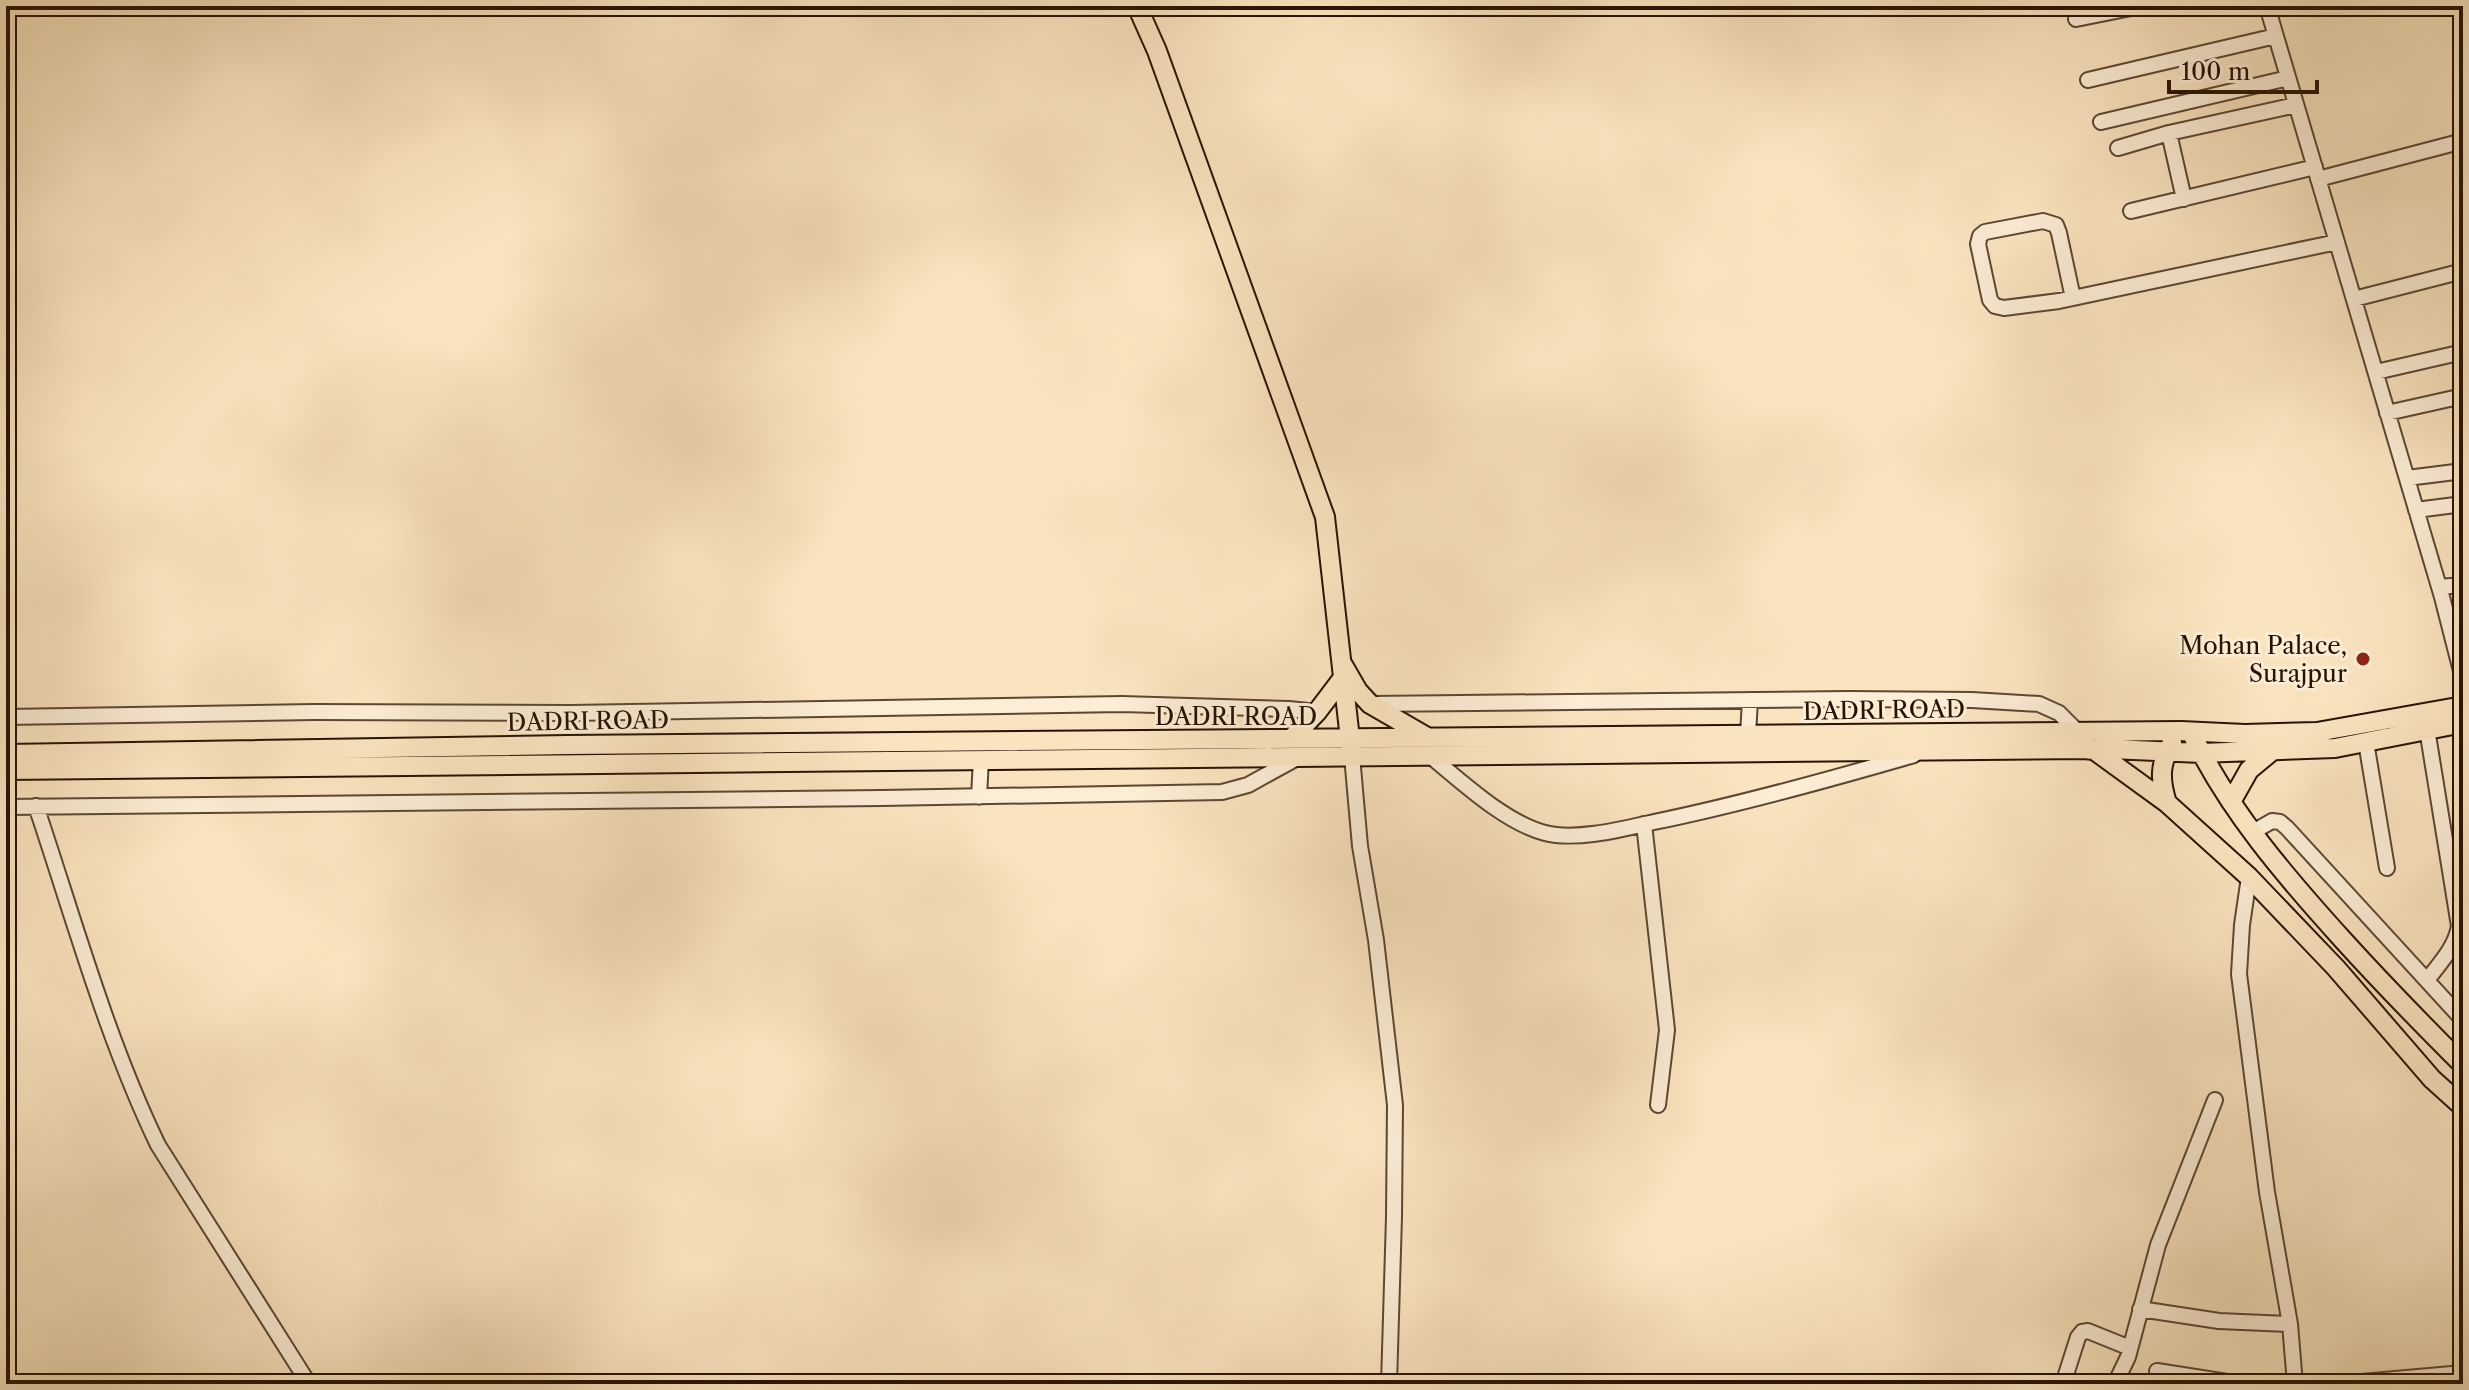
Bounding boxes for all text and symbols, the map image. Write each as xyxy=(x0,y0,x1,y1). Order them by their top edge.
scale bar xyxy=(2169,44,2317,94)
text: 100 m xyxy=(2181,57,2250,86)
place label: Mohan Palace, Surajpur xyxy=(2179,631,2347,688)
marker: Mohan Palace, Surajpur xyxy=(2354,650,2372,668)
street label: DADRI ROAD xyxy=(1803,694,1965,726)
street label: DADRI ROAD xyxy=(1155,702,1317,731)
street label: DADRI ROAD xyxy=(507,705,669,737)

